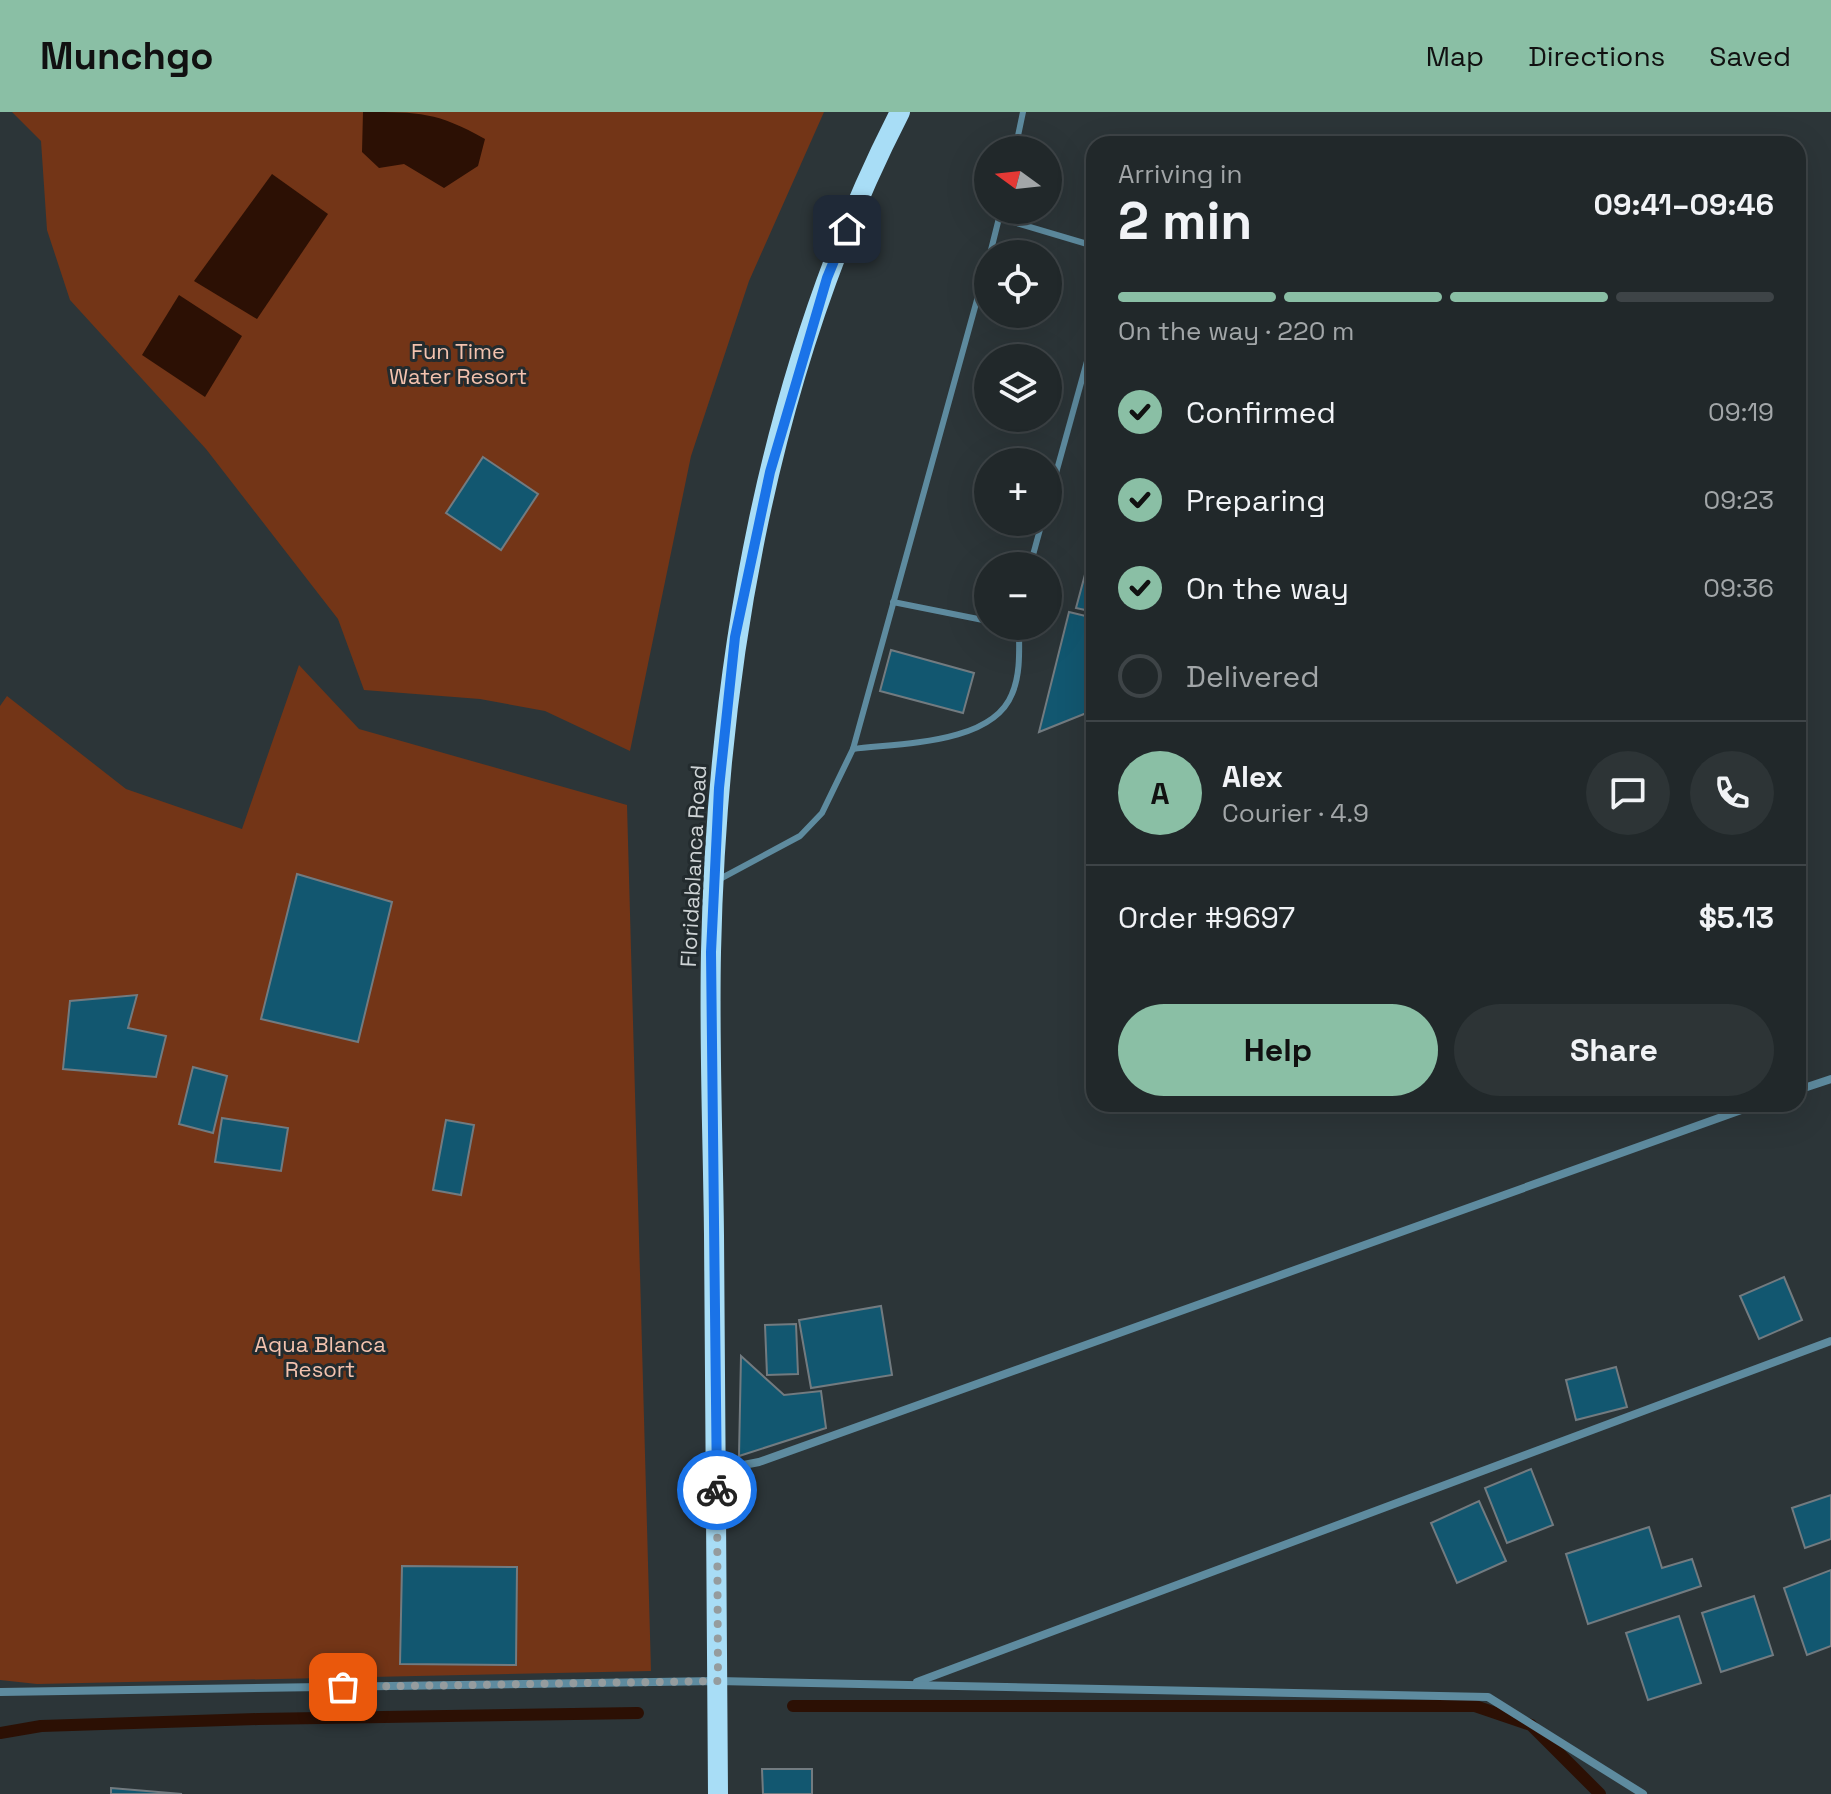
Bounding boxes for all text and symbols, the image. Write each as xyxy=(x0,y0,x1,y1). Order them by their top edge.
text: Munchgo xyxy=(40,32,214,80)
text: Map xyxy=(1426,38,1484,74)
text: Directions xyxy=(1528,38,1665,74)
text: Saved xyxy=(1709,38,1791,74)
north arrow xyxy=(974,136,1062,224)
map controls xyxy=(974,136,1062,640)
text: Arriving in xyxy=(1118,157,1242,191)
text: 09:41–09:46 xyxy=(1594,185,1774,224)
text: 2 min xyxy=(1118,188,1252,254)
pin xyxy=(813,195,881,263)
icon: home xyxy=(825,207,869,251)
button: locate xyxy=(974,240,1062,328)
text: On the way · 220 m xyxy=(1118,314,1354,348)
park label: Fun Time Water Resort xyxy=(389,337,527,390)
button: layers xyxy=(974,344,1062,432)
icon: check xyxy=(1118,390,1162,434)
text: Confirmed xyxy=(1186,393,1336,432)
text: 09:19 xyxy=(1708,395,1774,429)
button: + xyxy=(974,448,1062,536)
icon: check xyxy=(1118,478,1162,522)
text: Preparing xyxy=(1186,481,1325,520)
text: 09:23 xyxy=(1704,483,1774,517)
button: − xyxy=(974,552,1062,640)
icon: check xyxy=(1118,566,1162,610)
text: On the way xyxy=(1186,569,1349,608)
text: 09:36 xyxy=(1703,571,1774,605)
text: Delivered xyxy=(1186,657,1320,696)
button: chat xyxy=(1586,751,1670,835)
button: phone xyxy=(1690,751,1774,835)
text: Alex xyxy=(1222,757,1283,796)
street label: Floridablanca Road xyxy=(674,764,712,968)
text: A xyxy=(1150,774,1170,813)
text: Courier · 4.9 xyxy=(1222,796,1369,830)
text: Order #9697 xyxy=(1118,898,1295,937)
text: $5.13 xyxy=(1699,898,1774,937)
button: Help xyxy=(1118,1004,1438,1096)
button: Share xyxy=(1454,1004,1774,1096)
park label: Aqua Blanca Resort xyxy=(254,1330,386,1383)
courier xyxy=(677,1450,757,1530)
icon: bike xyxy=(695,1468,739,1512)
pin xyxy=(309,1653,377,1721)
icon: bag xyxy=(321,1665,365,1709)

